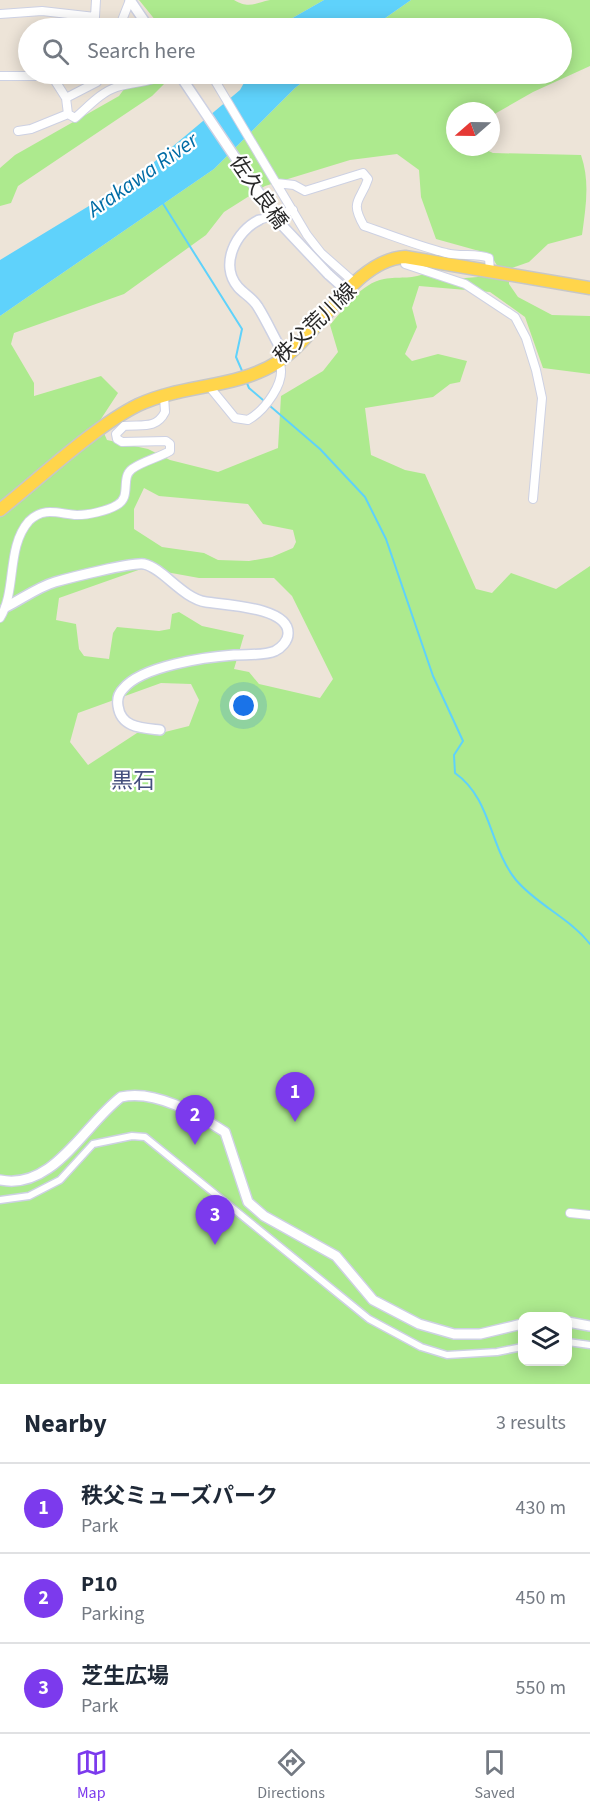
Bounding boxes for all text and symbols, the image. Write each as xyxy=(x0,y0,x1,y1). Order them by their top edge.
search box xyxy=(18,18,572,84)
icon: search xyxy=(39,35,72,68)
text: Search here xyxy=(87,35,195,67)
north arrow xyxy=(446,102,500,156)
water label: Arakawa River xyxy=(79,124,206,226)
street label: 佐久良橋 xyxy=(223,149,295,235)
street label: 秩父荒川線 xyxy=(267,276,363,370)
your location xyxy=(229,691,258,720)
district label: 黒石 xyxy=(111,765,155,797)
pin: 1 xyxy=(276,1072,314,1122)
pin: 2 xyxy=(176,1096,214,1145)
pin: 3 xyxy=(196,1196,234,1245)
map controls xyxy=(518,1312,572,1366)
button: layers xyxy=(518,1312,572,1366)
text: Nearby xyxy=(24,1405,107,1442)
text: 3 results xyxy=(496,1409,566,1437)
text: 秩父ミューズパーク xyxy=(81,1480,278,1512)
text: 1 xyxy=(38,1494,49,1522)
text: 430 m xyxy=(516,1494,566,1522)
text: Park xyxy=(81,1512,118,1540)
text: P10 xyxy=(81,1568,117,1600)
text: 2 xyxy=(38,1584,49,1612)
text: 450 m xyxy=(516,1584,566,1612)
text: Parking xyxy=(81,1600,144,1628)
text: 芝生広場 xyxy=(81,1660,169,1692)
text: 3 xyxy=(38,1674,49,1702)
text: 550 m xyxy=(516,1674,566,1702)
text: Park xyxy=(81,1692,118,1720)
tab: Map xyxy=(75,1746,108,1804)
tab: Directions xyxy=(257,1746,325,1804)
tab: Saved xyxy=(474,1746,515,1804)

